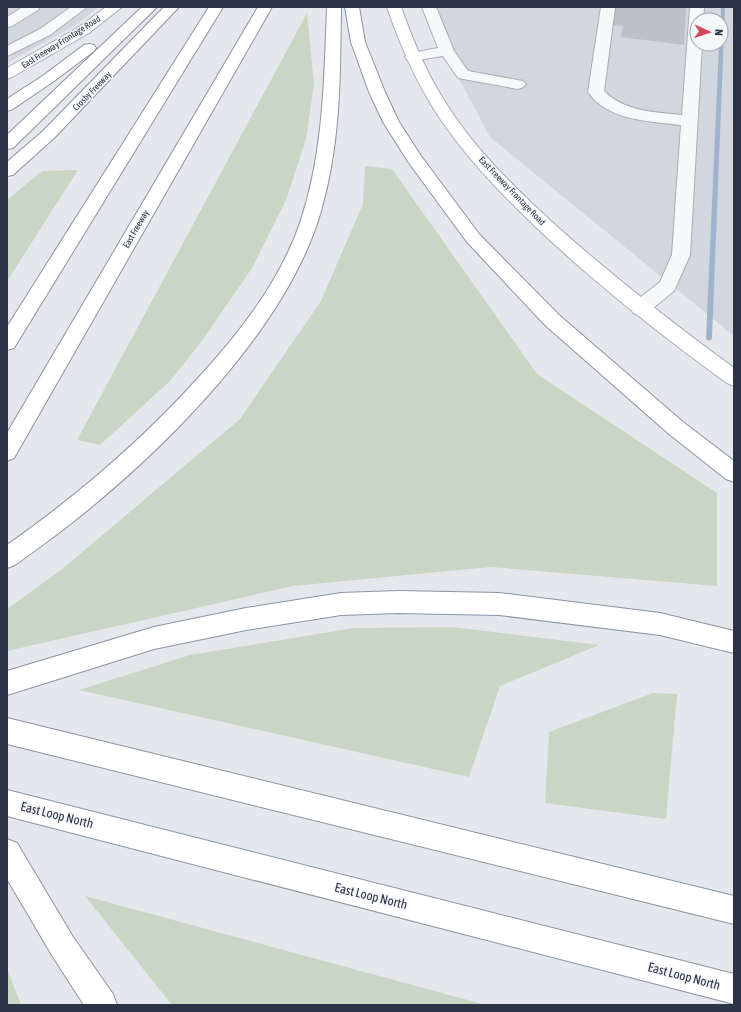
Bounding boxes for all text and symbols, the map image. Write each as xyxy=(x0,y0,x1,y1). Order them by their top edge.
north arrow xyxy=(689,12,729,52)
street label: East Freeway Frontage Road xyxy=(20,14,102,70)
text: N xyxy=(713,29,725,36)
street label: Crosby Freeway xyxy=(71,69,113,113)
street label: East Freeway Frontage Road xyxy=(477,155,547,227)
street label: East Freeway xyxy=(121,208,151,250)
street label: East Loop North xyxy=(19,799,95,831)
street label: East Loop North xyxy=(333,880,409,912)
street label: East Loop North xyxy=(646,959,722,993)

